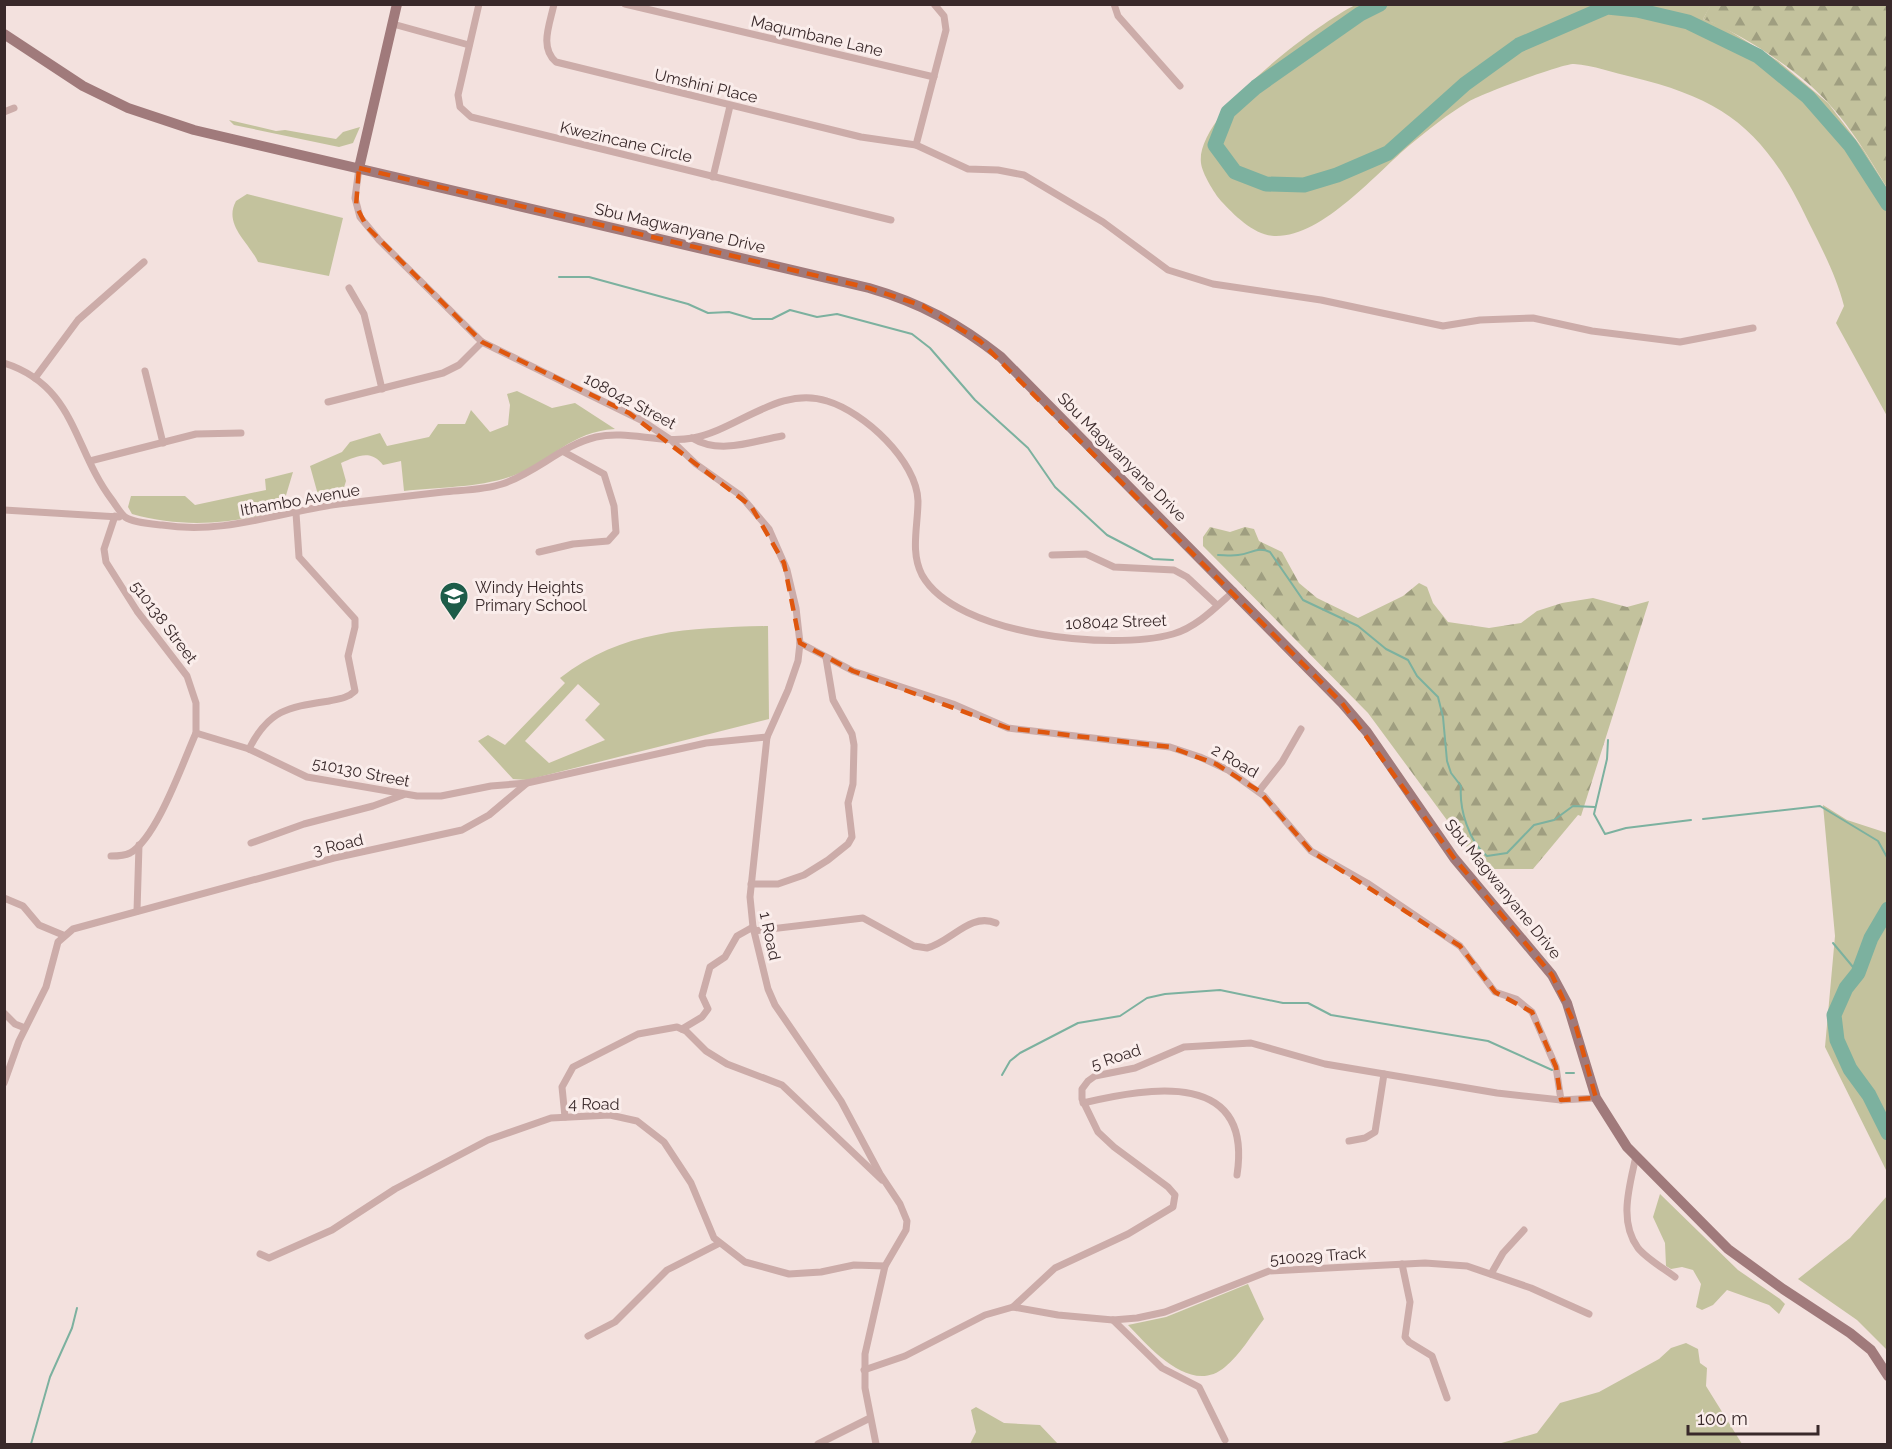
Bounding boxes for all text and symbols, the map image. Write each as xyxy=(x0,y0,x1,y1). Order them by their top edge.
street label: Maqumbane Lane xyxy=(749,12,885,60)
street label: Umshini Place xyxy=(653,65,759,107)
street label: Kwezincane Circle xyxy=(558,118,694,166)
street label: Sbu Magwanyane Drive xyxy=(593,199,767,257)
street label: 108042 Street xyxy=(581,369,680,433)
street label: Sbu Magwanyane Drive xyxy=(1054,389,1190,525)
street label: Ithambo Avenue xyxy=(239,480,361,520)
street label: 510138 Street xyxy=(127,577,202,668)
place label: Windy Heights Primary School xyxy=(475,578,587,615)
school or university icon: Windy Heights Primary School xyxy=(438,580,470,622)
street label: 108042 Street xyxy=(1065,611,1168,633)
street label: 2 Road xyxy=(1208,740,1262,782)
street label: 510130 Street xyxy=(311,753,412,791)
street label: Sbu Magwanyane Drive xyxy=(1441,815,1565,963)
street label: 3 Road xyxy=(311,830,365,860)
street label: 1 Road xyxy=(756,910,784,962)
street label: 5 Road xyxy=(1089,1040,1143,1074)
street label: 4 Road xyxy=(568,1094,620,1114)
street label: 510029 Track xyxy=(1269,1243,1367,1269)
scale bar xyxy=(1688,1398,1818,1436)
text: 100 m xyxy=(1697,1408,1748,1429)

